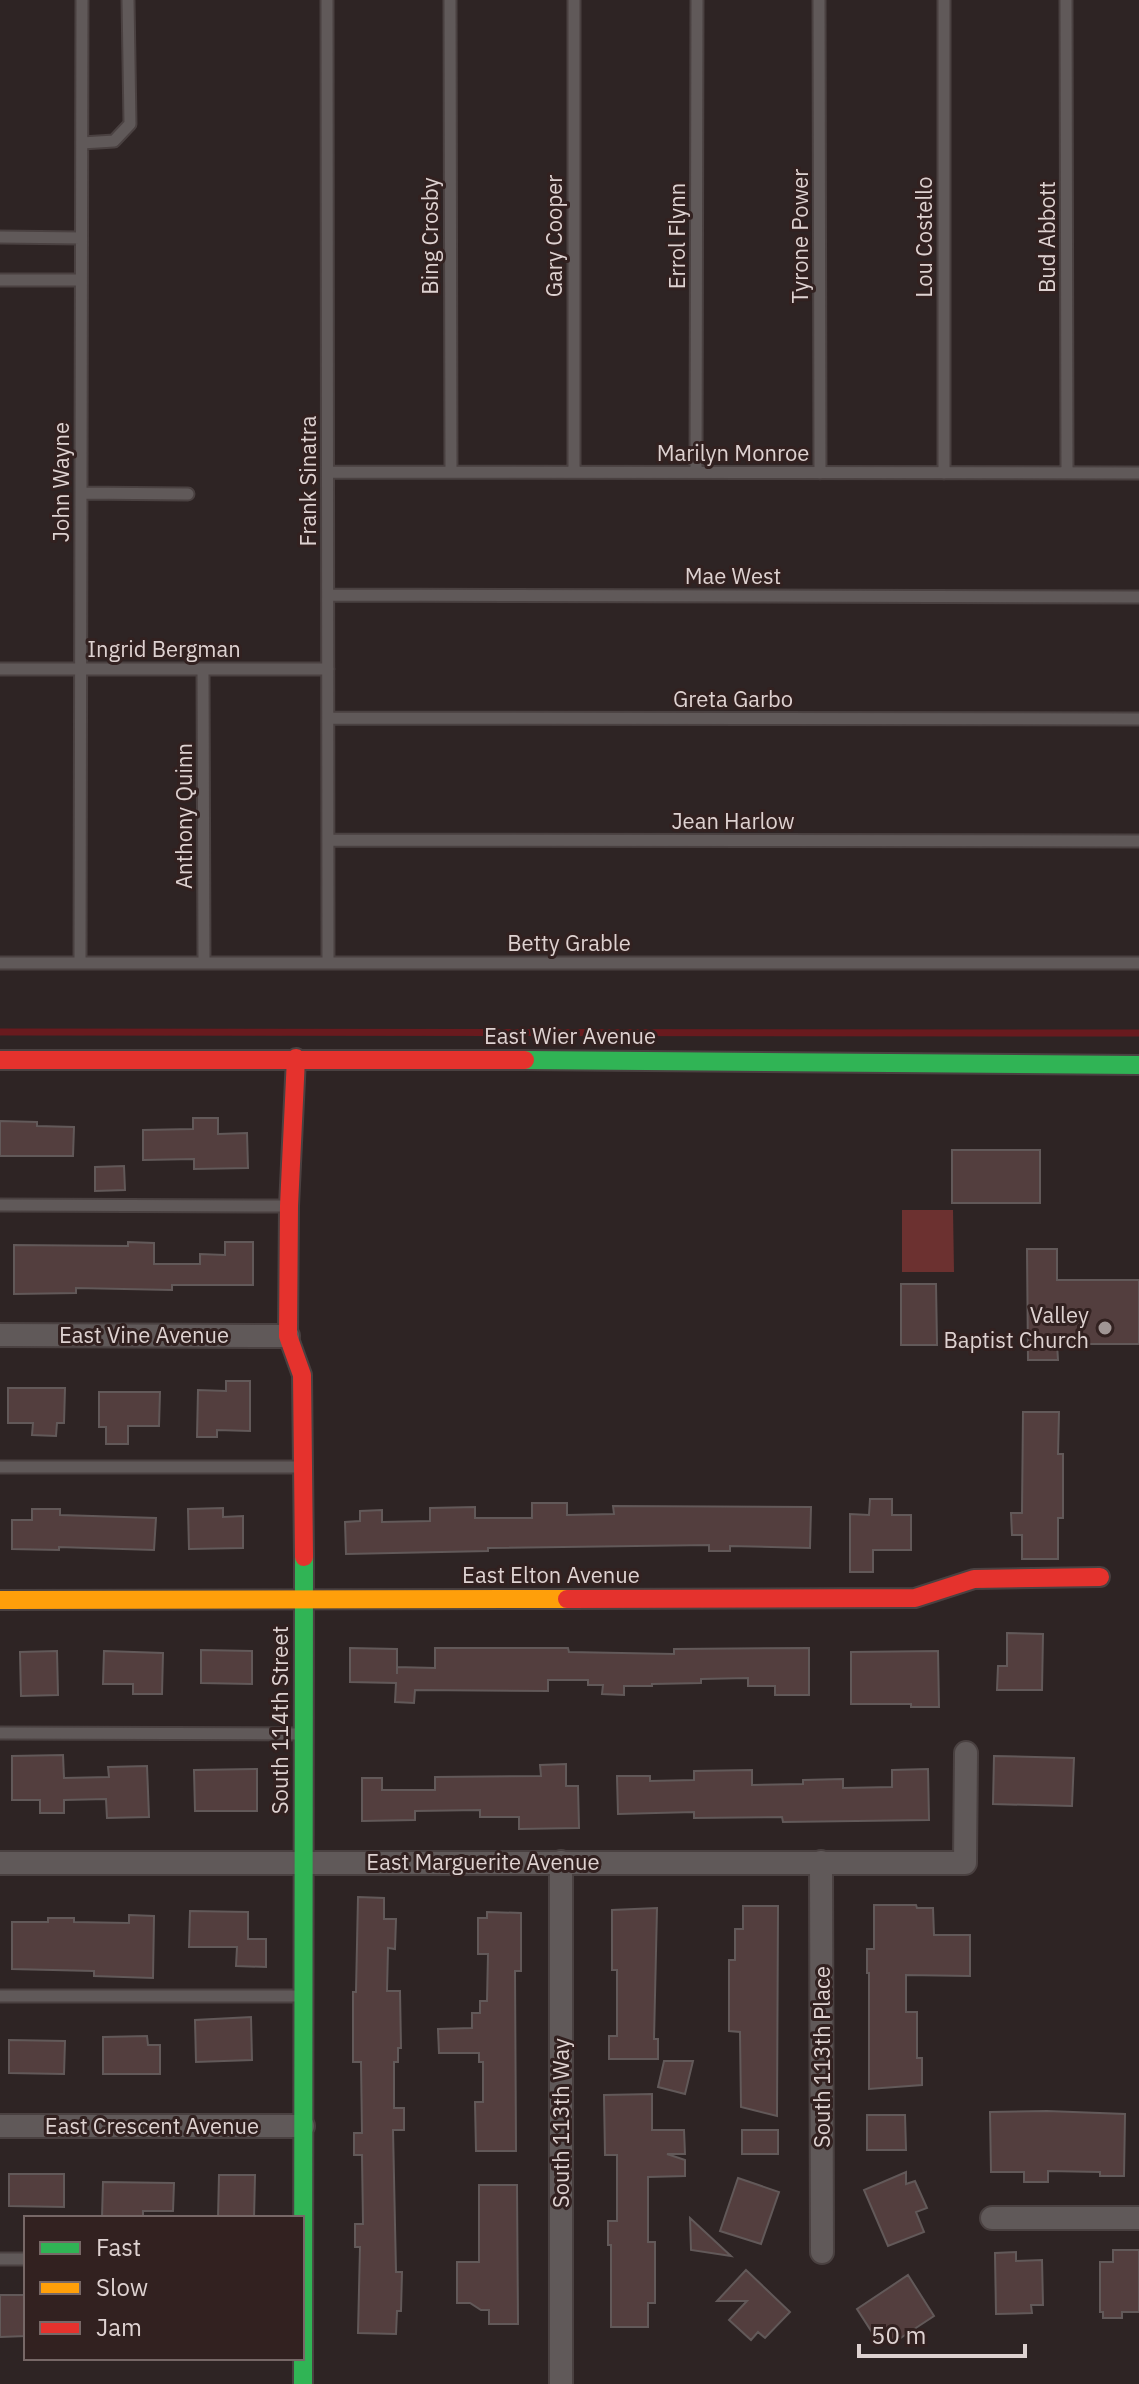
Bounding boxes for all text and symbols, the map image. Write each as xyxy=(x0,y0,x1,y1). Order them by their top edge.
street label: Tyrone Power xyxy=(785,169,814,303)
street label: Gary Cooper xyxy=(539,175,568,297)
street label: Lou Costello xyxy=(909,176,938,298)
street label: Bing Crosby xyxy=(415,177,444,295)
street label: Bud Abbott xyxy=(1032,181,1061,293)
street label: Errol Flynn xyxy=(662,183,691,289)
street label: Frank Sinatra xyxy=(293,415,322,546)
street label: John Wayne xyxy=(46,422,75,542)
street label: Marilyn Monroe xyxy=(657,438,809,467)
street label: Mae West xyxy=(685,561,781,590)
street label: Ingrid Bergman xyxy=(87,634,241,663)
street label: Greta Garbo xyxy=(673,684,793,713)
street label: Anthony Quinn xyxy=(169,743,198,889)
street label: Jean Harlow xyxy=(671,806,795,835)
street label: Betty Grable xyxy=(507,928,631,957)
street label: East Wier Avenue xyxy=(484,1021,656,1050)
place label: Valley Baptist Church xyxy=(943,1300,1089,1354)
marker: Valley Baptist Church xyxy=(1096,1319,1114,1337)
street label: East Vine Avenue xyxy=(59,1320,229,1349)
street label: East Elton Avenue xyxy=(462,1560,640,1589)
street label: South 114th Street xyxy=(265,1626,294,1814)
street label: East Marguerite Avenue xyxy=(366,1847,600,1876)
street label: South 113th Place xyxy=(807,1966,836,2148)
street label: South 113th Way xyxy=(546,2038,575,2208)
street label: East Crescent Avenue xyxy=(45,2111,259,2140)
legend xyxy=(24,2216,304,2360)
text: Fast xyxy=(96,2231,141,2263)
text: Slow xyxy=(96,2271,148,2303)
scale bar xyxy=(859,2308,1025,2358)
text: Jam xyxy=(96,2311,142,2343)
text: 50 m xyxy=(871,2319,926,2351)

